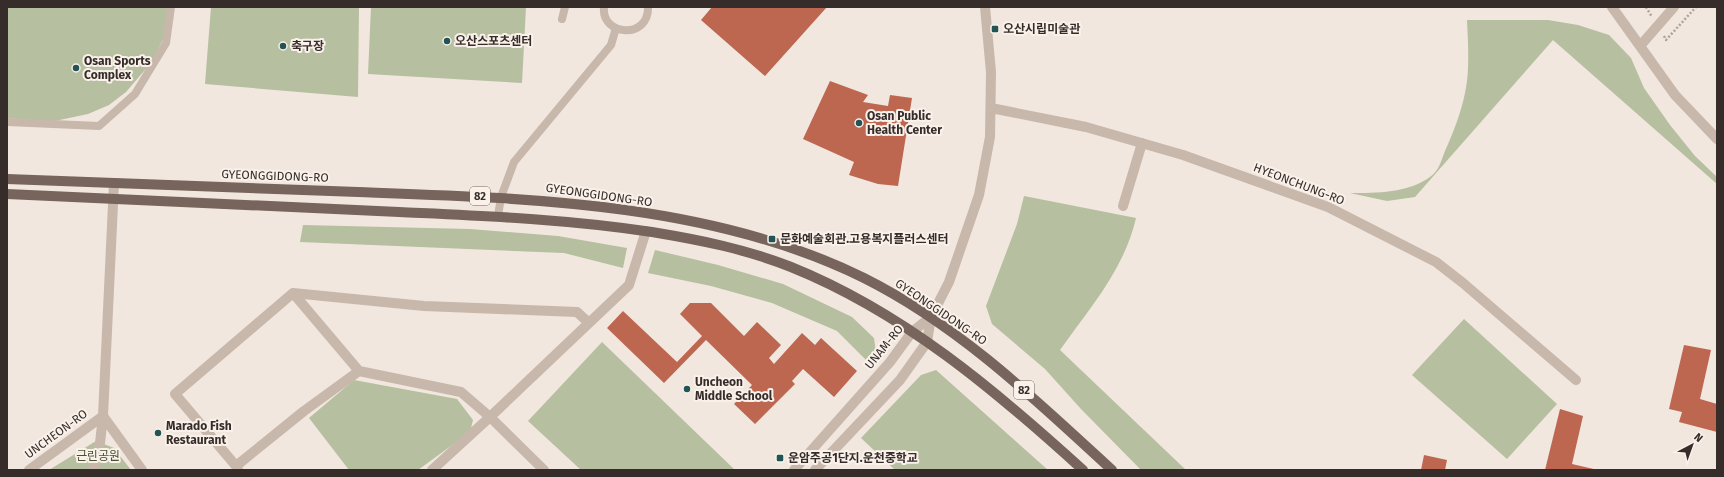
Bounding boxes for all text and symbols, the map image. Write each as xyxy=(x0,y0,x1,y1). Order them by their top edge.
place label: 오산시립미술관 xyxy=(1003,22,1080,36)
marker: 오산시립미술관 xyxy=(990,24,1000,34)
place label: 오산스포츠센터 xyxy=(455,34,532,48)
marker: 오산스포츠센터 xyxy=(442,36,452,46)
place label: 축구장 xyxy=(291,39,324,53)
marker: 축구장 xyxy=(278,41,288,51)
place label: Osan Sports Complex xyxy=(84,54,151,82)
marker: Osan Sports Complex xyxy=(71,63,81,73)
place label: Osan Public Health Center xyxy=(867,109,942,137)
marker: Osan Public Health Center xyxy=(854,118,864,128)
street label: HYEONCHUNG-RO xyxy=(1251,160,1347,208)
street label: GYEONGGIDONG-RO xyxy=(221,167,329,185)
street label: GYEONGGIDONG-RO xyxy=(545,181,653,209)
road number: 82 xyxy=(470,187,490,205)
place label: 문화예술회관.고용복지플러스센터 xyxy=(780,232,948,246)
marker: 문화예술회관.고용복지플러스센터 xyxy=(767,234,777,244)
street label: GYEONGGIDONG-RO xyxy=(893,276,989,348)
street label: UNAM-RO xyxy=(862,322,906,372)
place label: Uncheon Middle School xyxy=(695,375,773,403)
road number: 82 xyxy=(1014,381,1034,399)
marker: Uncheon Middle School xyxy=(682,384,692,394)
street label: UNCHEON-RO xyxy=(22,407,90,461)
place label: Marado Fish Restaurant xyxy=(166,419,232,447)
north arrow xyxy=(1672,425,1712,465)
marker: Marado Fish Restaurant xyxy=(153,428,163,438)
text: N xyxy=(1691,431,1705,445)
park label: 근린공원 xyxy=(76,449,120,463)
place label: 운암주공1단지.운천중학교 xyxy=(788,451,918,465)
marker: 운암주공1단지.운천중학교 xyxy=(775,453,785,463)

